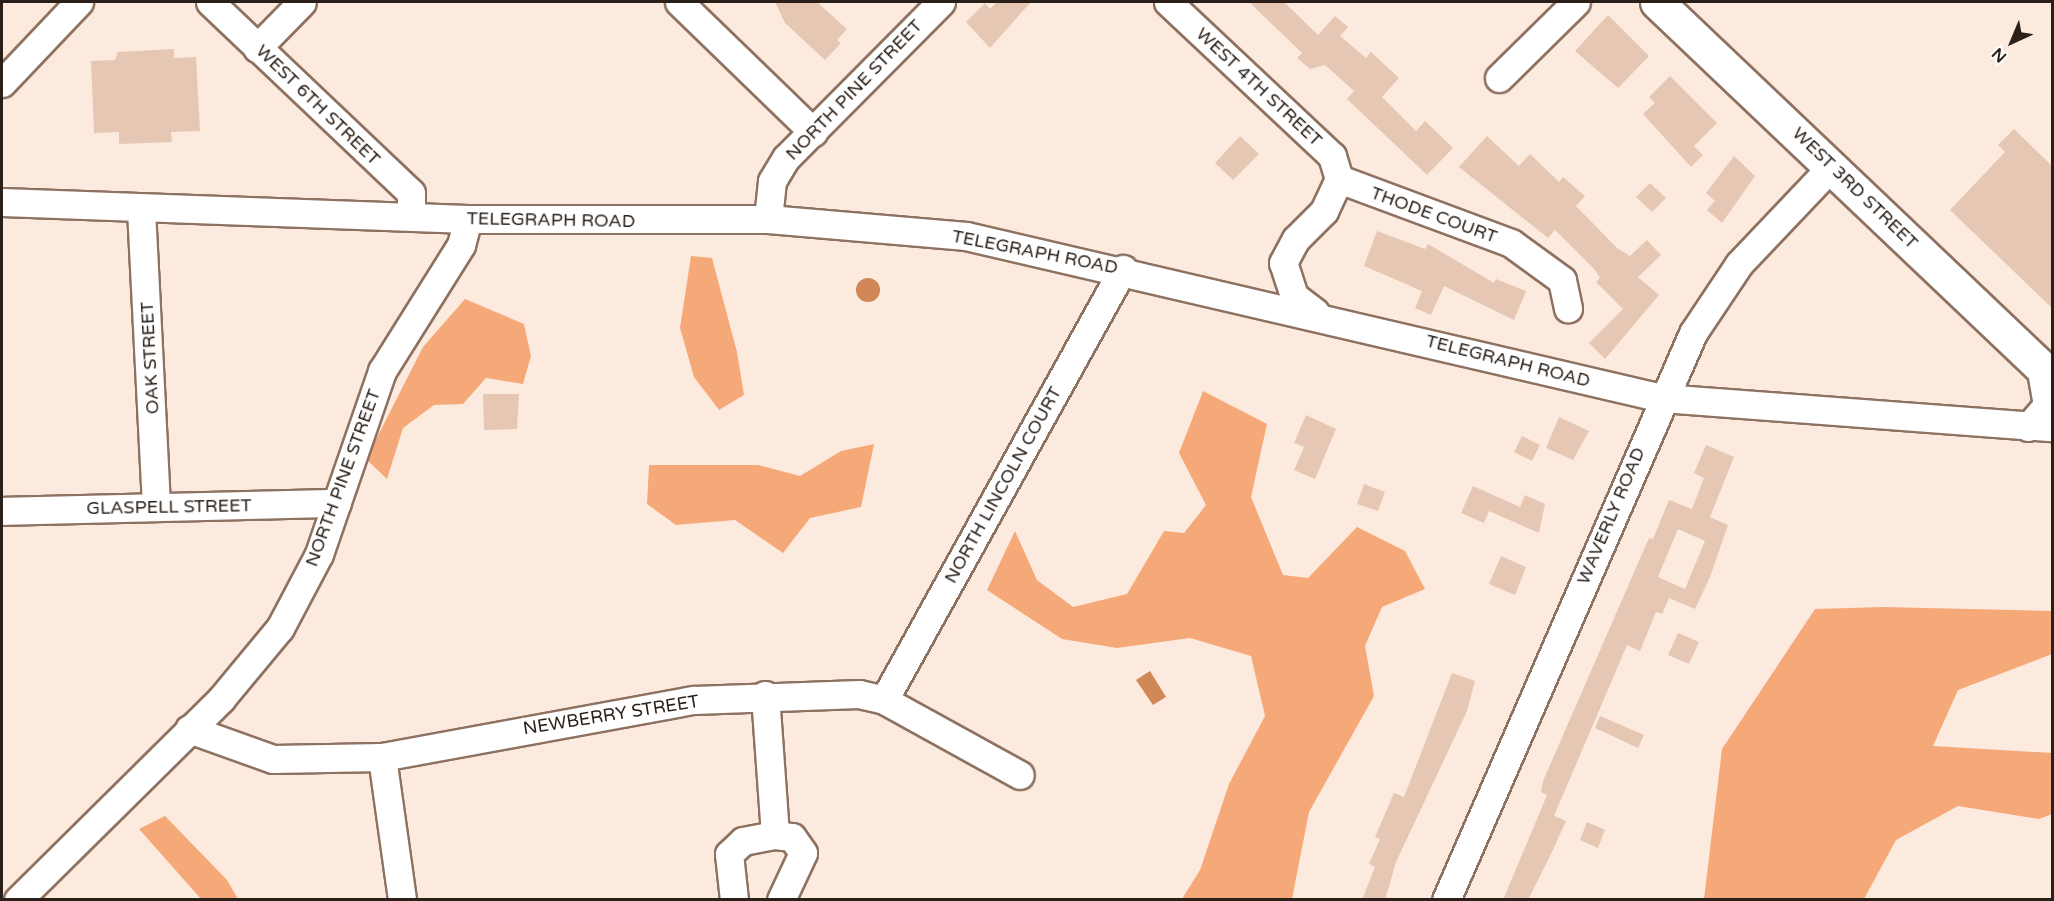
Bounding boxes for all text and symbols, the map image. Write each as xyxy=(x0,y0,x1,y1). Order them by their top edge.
north arrow xyxy=(1982,12,2042,72)
street label: NORTH PINE STREET xyxy=(781,15,927,165)
street label: WEST 4TH STREET xyxy=(1192,23,1326,151)
street label: WEST 6TH STREET xyxy=(251,40,385,170)
text: N xyxy=(1988,43,2011,67)
street label: WEST 3RD STREET xyxy=(1788,123,1922,253)
street label: THODE COURT xyxy=(1368,182,1500,248)
street label: TELEGRAPH ROAD xyxy=(467,208,635,232)
street label: TELEGRAPH ROAD xyxy=(950,225,1120,279)
street label: OAK STREET xyxy=(136,301,164,415)
street label: TELEGRAPH ROAD xyxy=(1424,330,1592,392)
street label: NORTH LINCOLN COURT xyxy=(940,383,1066,587)
street label: NORTH PINE STREET xyxy=(301,386,385,570)
street label: WAVERLY ROAD xyxy=(1572,444,1650,588)
street label: GLASPELL STREET xyxy=(86,495,252,519)
street label: NEWBERRY STREET xyxy=(521,690,701,740)

